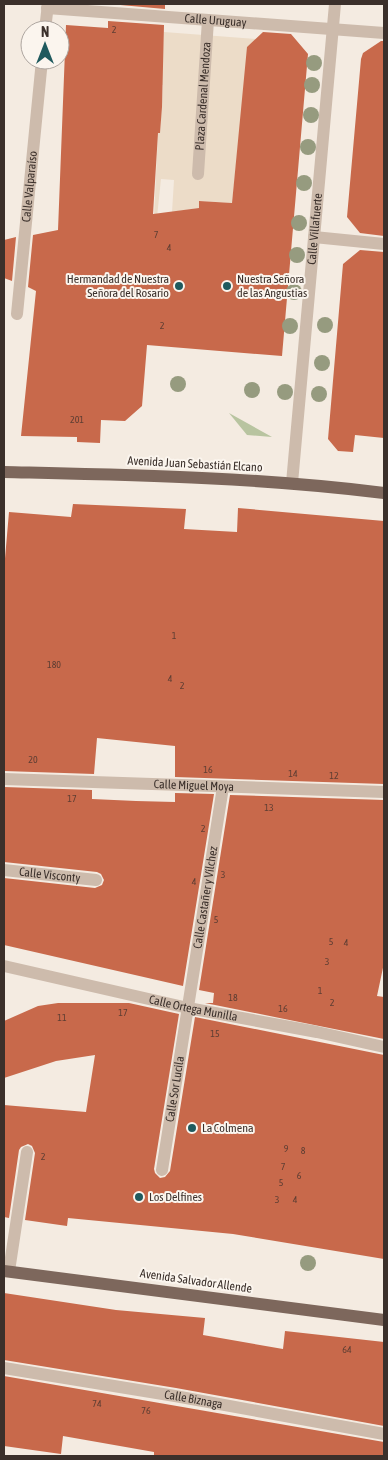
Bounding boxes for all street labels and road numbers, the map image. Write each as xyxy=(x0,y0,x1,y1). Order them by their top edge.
street label: Calle Uruguay xyxy=(184,11,247,30)
street label: Plaza Cardenal Mendoza xyxy=(193,41,214,151)
street label: Calle Valparaíso xyxy=(19,150,40,223)
street label: Calle Villafuerte xyxy=(305,193,325,265)
street label: Avenida Juan Sebastián Elcano xyxy=(127,453,263,475)
street label: Calle Miguel Moya xyxy=(153,777,234,794)
street label: Calle Castañer y Vílchez xyxy=(190,845,221,950)
street label: Calle Visconty xyxy=(18,865,81,885)
street label: Calle Ortega Munilla xyxy=(148,992,239,1024)
street label: Calle Sor Lucila xyxy=(163,1055,187,1123)
street label: Avenida Salvador Allende xyxy=(139,1266,253,1296)
street label: Calle Biznaga xyxy=(163,1387,224,1412)

